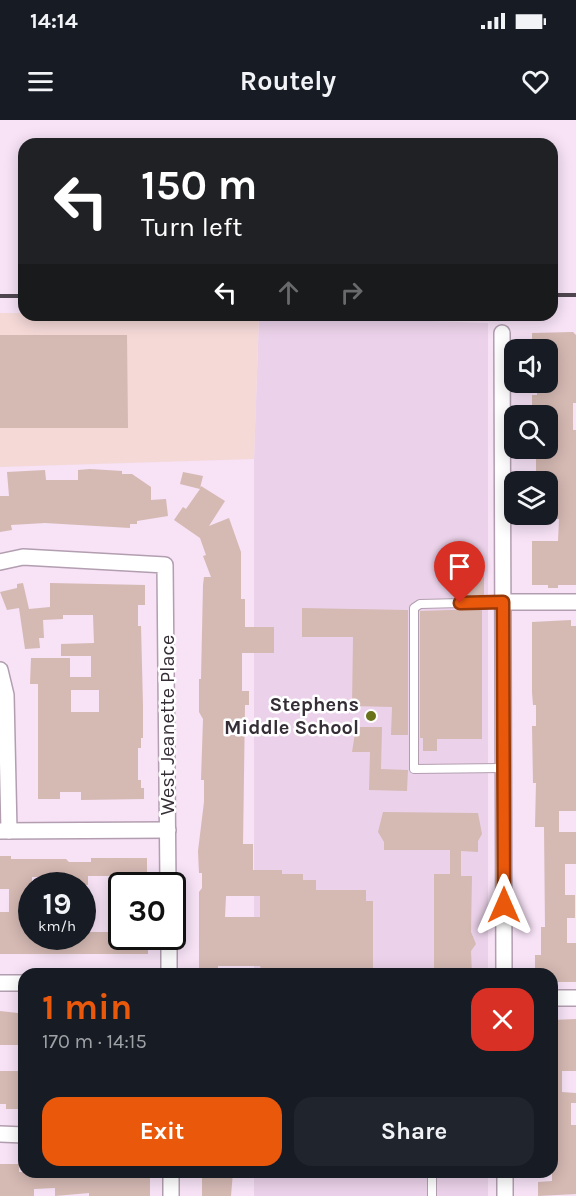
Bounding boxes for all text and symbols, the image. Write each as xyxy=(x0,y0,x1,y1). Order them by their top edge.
text: 14:14 xyxy=(30,8,78,34)
icon: menu xyxy=(24,65,57,98)
text: Routely xyxy=(240,65,336,97)
icon: heart xyxy=(519,65,552,98)
text: 150 m xyxy=(141,160,257,210)
icon: left xyxy=(42,162,120,240)
text: Turn left xyxy=(141,211,242,243)
icon: left xyxy=(209,276,242,309)
icon: ahead xyxy=(272,276,305,309)
icon: right xyxy=(335,276,368,309)
map controls xyxy=(504,339,558,525)
button: sound xyxy=(504,339,558,393)
button: search xyxy=(504,405,558,459)
button: layers xyxy=(504,471,558,525)
pin xyxy=(434,541,485,603)
icon: arrive xyxy=(443,550,476,583)
street label: West Jeanette Place xyxy=(156,635,179,815)
place label: Stephens Middle School xyxy=(224,693,359,739)
marker: Stephens Middle School xyxy=(364,709,378,723)
speed limit sign: 30 xyxy=(108,872,186,950)
position arrow xyxy=(472,873,536,937)
text: 19 xyxy=(42,886,71,922)
text: km/h xyxy=(38,917,76,935)
text: 1 min xyxy=(42,986,132,1028)
button: close xyxy=(471,988,534,1051)
text: 170 m · 14:15 xyxy=(42,1030,147,1053)
button: Exit xyxy=(42,1097,282,1166)
button: Share xyxy=(294,1097,534,1166)

